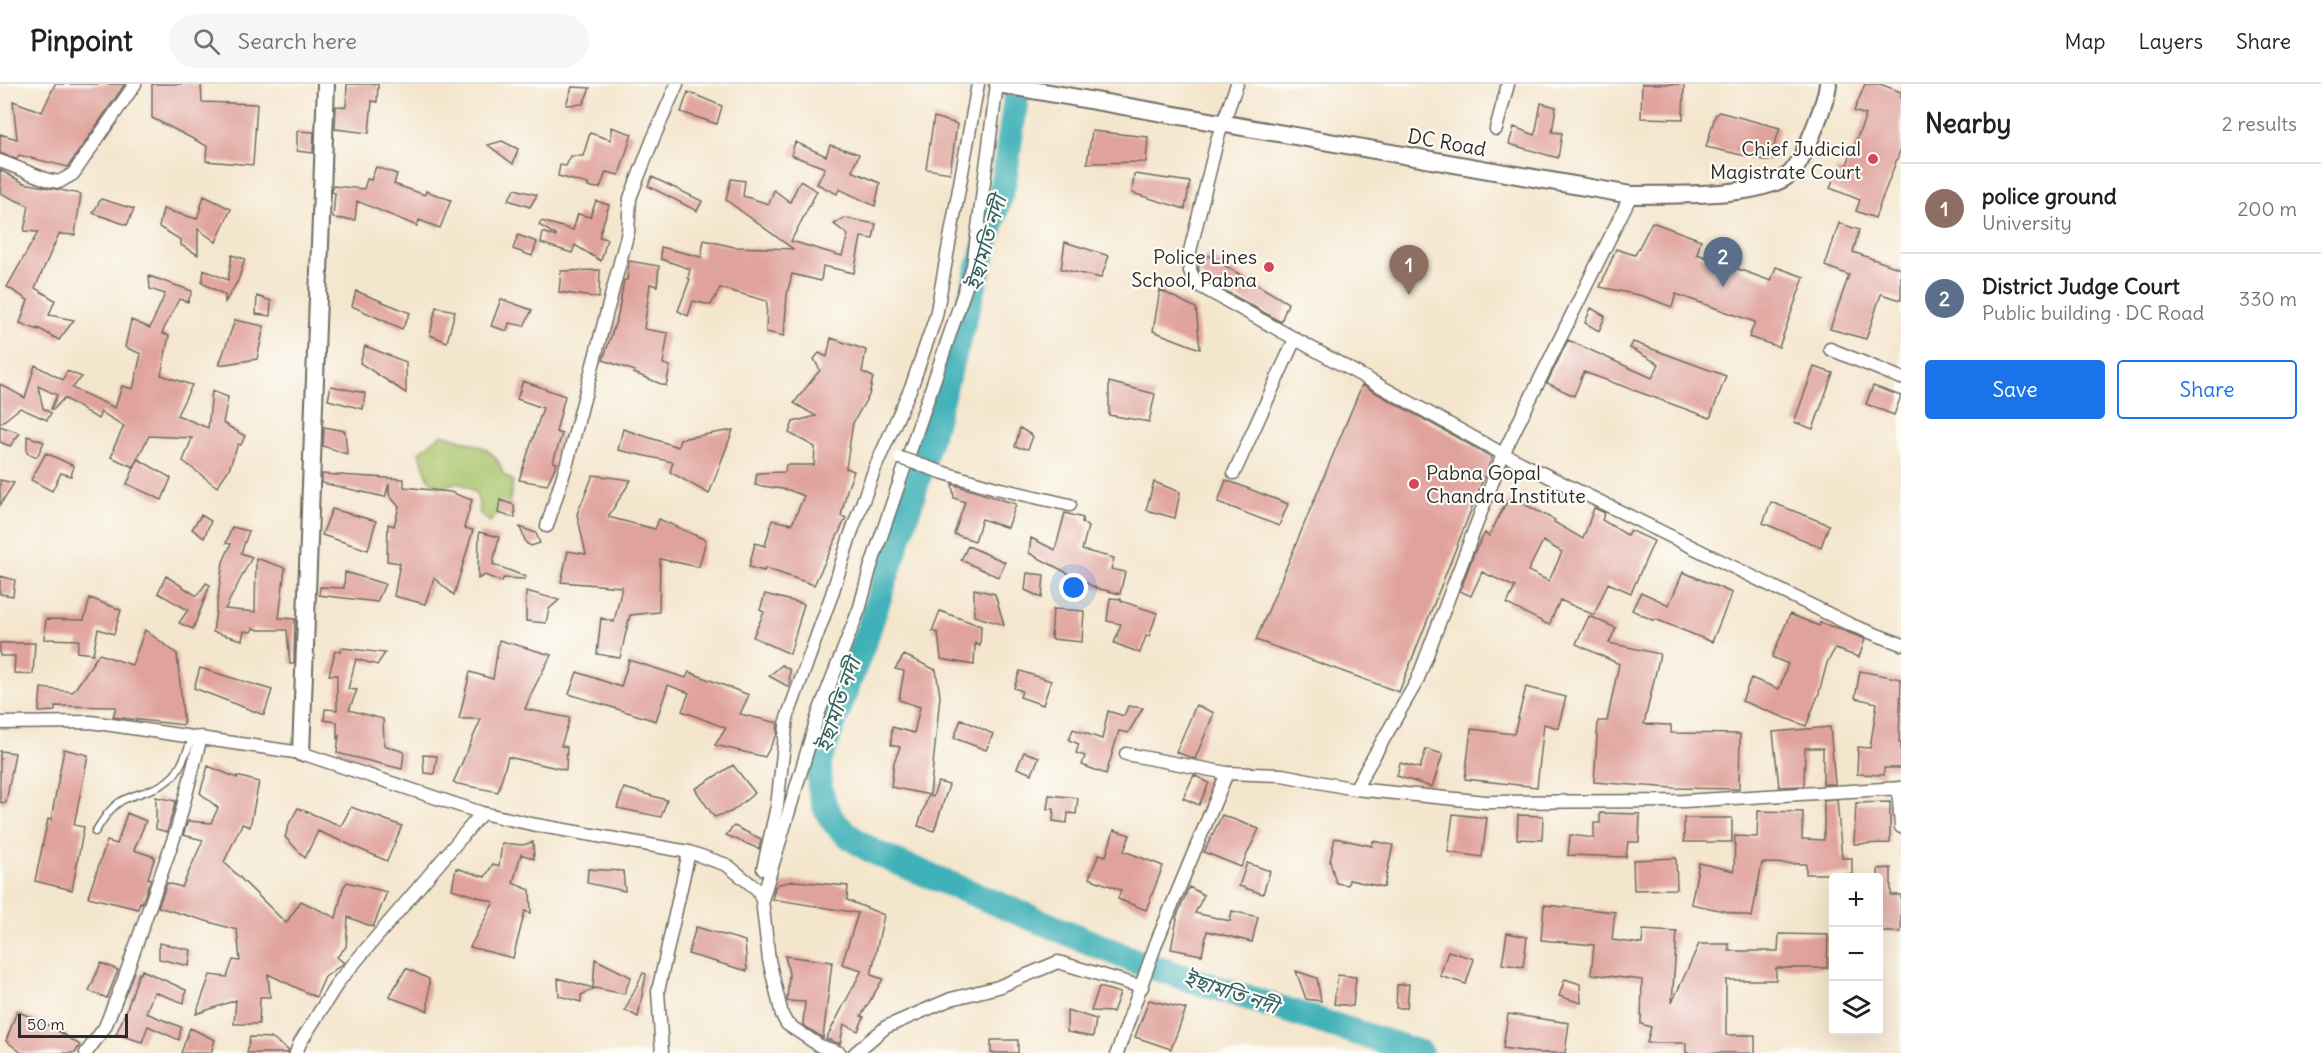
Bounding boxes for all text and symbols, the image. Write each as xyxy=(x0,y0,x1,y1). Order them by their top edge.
search box xyxy=(169,14,589,68)
text: Pinpoint xyxy=(30,23,133,59)
icon: search xyxy=(190,25,223,58)
text: Search here xyxy=(238,27,357,55)
text: Map xyxy=(2065,28,2105,55)
text: Layers xyxy=(2138,28,2203,55)
text: Share xyxy=(2236,28,2291,55)
text: Nearby xyxy=(1925,107,2011,140)
text: 2 results xyxy=(2222,111,2297,136)
street label: DC Road xyxy=(1406,123,1488,161)
place label: Chief Judicial Magistrate Court xyxy=(1710,136,1861,184)
marker: Chief Judicial Magistrate Court xyxy=(1866,152,1880,166)
text: police ground xyxy=(1982,182,2117,210)
water label: ইছামতি নদী xyxy=(960,188,1014,294)
text: 1 xyxy=(1941,196,1948,221)
text: 200 m xyxy=(2237,196,2297,221)
text: University xyxy=(1982,210,2072,235)
pin: 2 xyxy=(1704,238,1742,287)
place label: Police Lines School, Pabna xyxy=(1131,244,1257,292)
pin: 1 xyxy=(1390,246,1428,295)
marker: Police Lines School, Pabna xyxy=(1262,260,1276,274)
text: District Judge Court xyxy=(1982,272,2180,300)
text: 2 xyxy=(1939,286,1950,311)
text: 330 m xyxy=(2239,286,2297,311)
text: Public building · DC Road xyxy=(1982,300,2204,325)
button: Save xyxy=(1925,360,2105,419)
button: Share xyxy=(2117,360,2297,419)
place label: Pabna Gopal Chandra Institute xyxy=(1426,460,1586,508)
marker: Pabna Gopal Chandra Institute xyxy=(1407,477,1421,491)
your location xyxy=(1059,573,1088,602)
water label: ইছামতি নদী xyxy=(809,650,868,756)
map controls xyxy=(1829,873,1883,1035)
button: + xyxy=(1829,873,1883,927)
button: − xyxy=(1829,927,1883,981)
water label: ইছামতি নদী xyxy=(1180,964,1286,1021)
button: layers xyxy=(1829,981,1883,1035)
scale bar xyxy=(18,1011,128,1038)
text: 50 m xyxy=(27,1014,65,1034)

